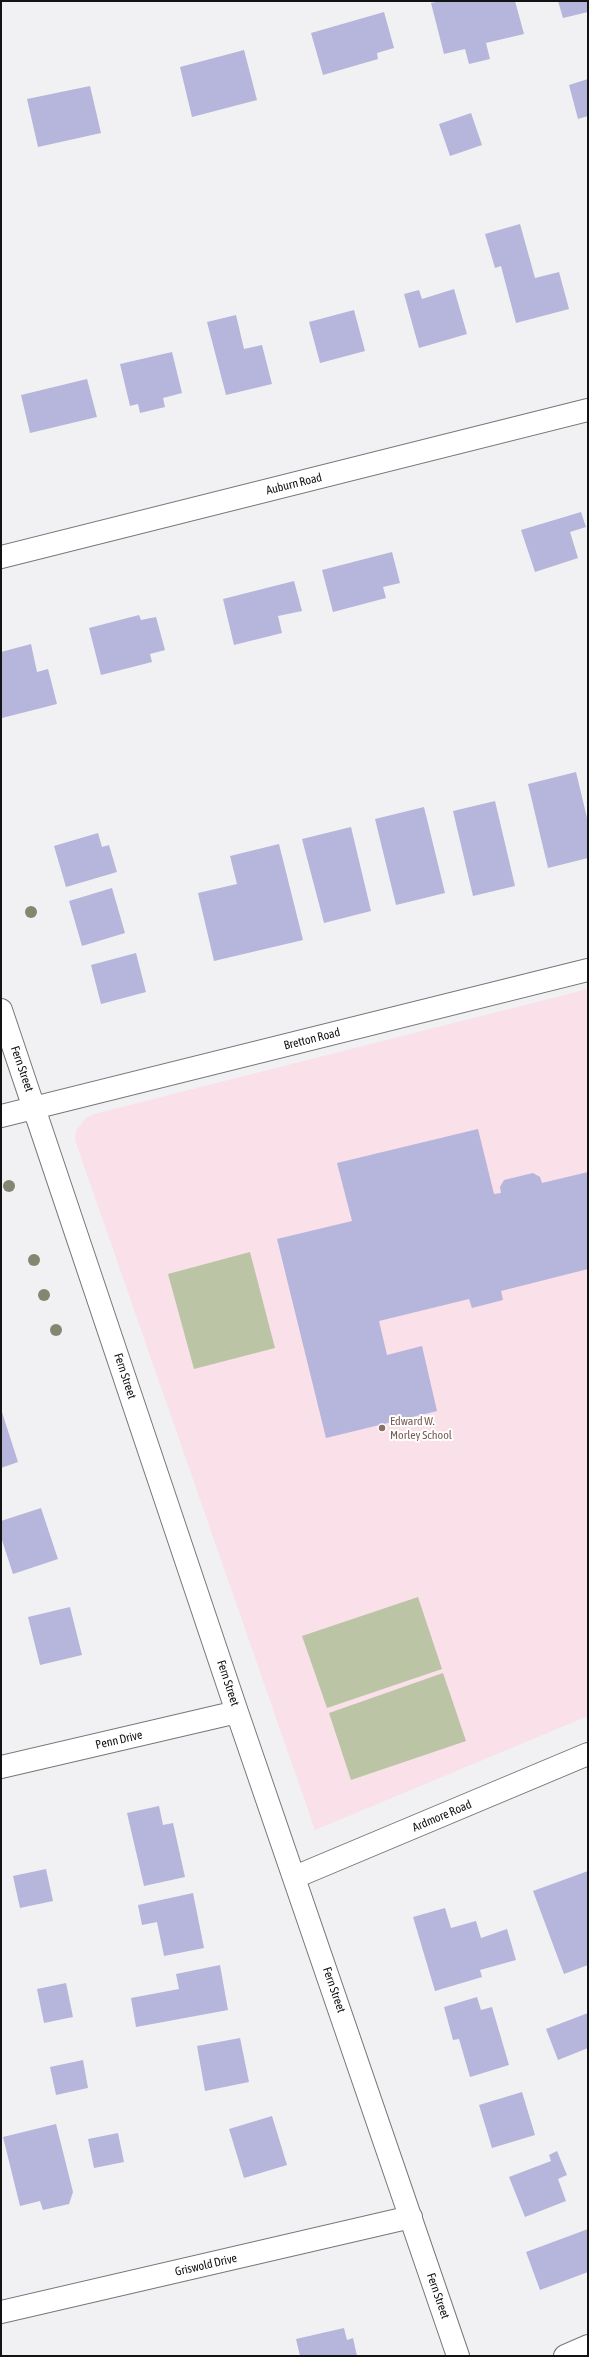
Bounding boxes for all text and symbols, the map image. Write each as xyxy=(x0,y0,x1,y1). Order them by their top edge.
street label: Auburn Road xyxy=(265,470,323,498)
street label: Bretton Road xyxy=(282,1025,342,1053)
street label: Fern Street xyxy=(7,1044,37,1094)
street label: Fern Street xyxy=(111,1351,139,1401)
place label: Edward W. Morley School xyxy=(390,1414,452,1442)
marker: Edward W. Morley School xyxy=(377,1423,387,1433)
street label: Fern Street xyxy=(214,1658,242,1708)
street label: Penn Drive xyxy=(94,1728,144,1752)
street label: Ardmore Road xyxy=(410,1797,474,1835)
street label: Fern Street xyxy=(319,1965,349,2015)
street label: Griswold Drive xyxy=(174,2251,238,2279)
street label: Fern Street xyxy=(423,2271,453,2321)

